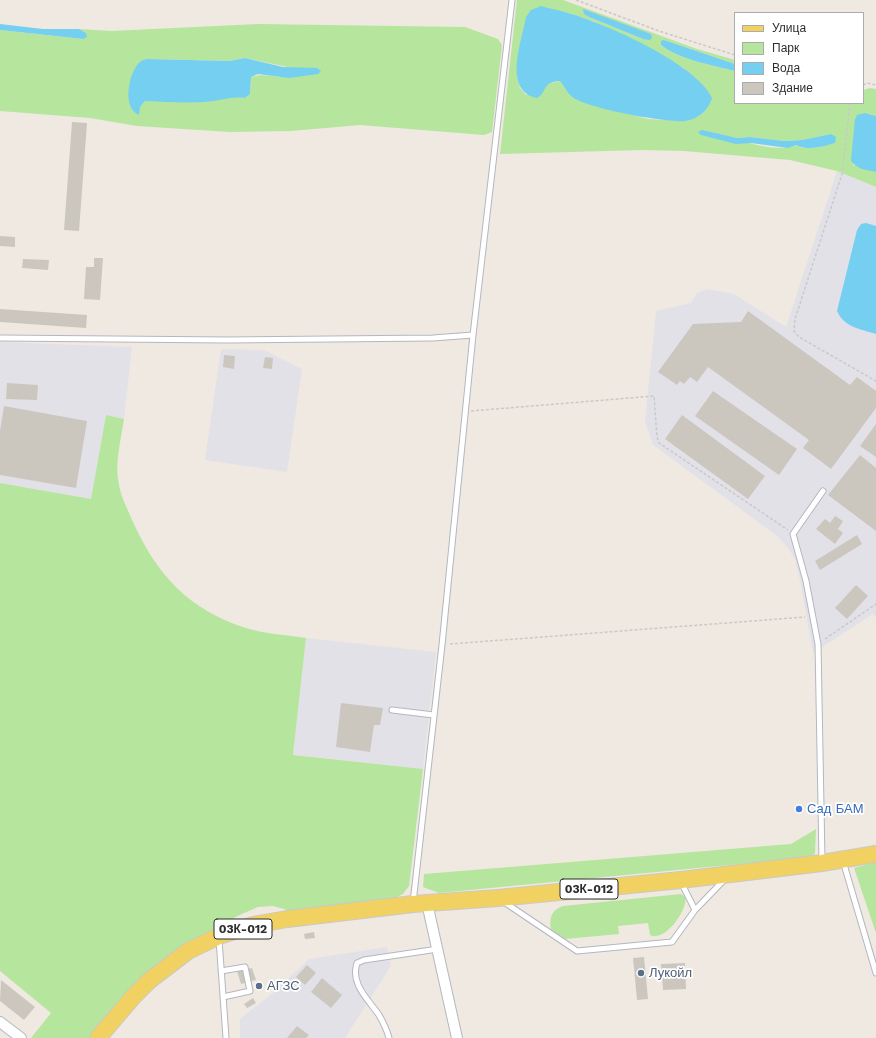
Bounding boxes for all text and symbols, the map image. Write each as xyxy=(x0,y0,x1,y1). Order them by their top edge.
legend xyxy=(734,12,864,104)
text: Улица xyxy=(772,21,806,35)
text: Парк xyxy=(772,41,799,55)
text: Вода xyxy=(772,61,800,75)
text: Здание xyxy=(772,81,813,95)
place label: Сад БАМ xyxy=(807,801,864,817)
marker: Сад БАМ xyxy=(794,804,804,814)
road number: 03К-012 xyxy=(560,879,618,899)
road number: 03К-012 xyxy=(214,919,272,939)
place label: Лукойл xyxy=(649,965,692,981)
marker: Лукойл xyxy=(636,968,646,978)
place label: АГЗС xyxy=(267,978,300,994)
marker: АГЗС xyxy=(254,981,264,991)

